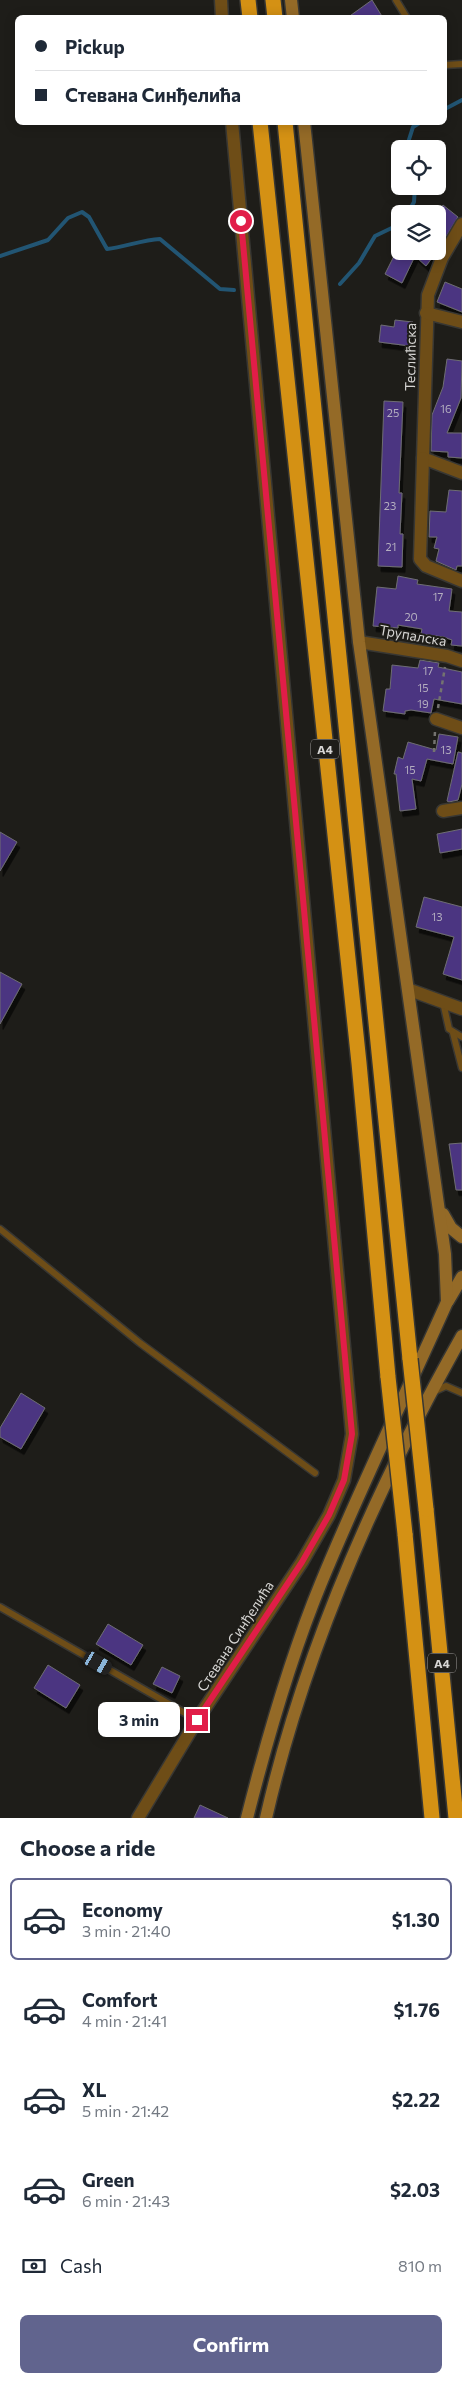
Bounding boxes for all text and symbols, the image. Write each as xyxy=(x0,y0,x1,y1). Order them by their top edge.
text: Pickup xyxy=(65,35,125,58)
text: Стевана Синђелића xyxy=(65,83,241,106)
map controls xyxy=(391,140,446,260)
button: locate xyxy=(391,140,446,195)
button: layers xyxy=(391,205,446,260)
route start xyxy=(230,210,252,232)
street label: Теслићска xyxy=(401,323,419,391)
house number: 16 xyxy=(440,402,452,415)
house number: 25 xyxy=(387,406,399,419)
house number: 23 xyxy=(384,499,396,512)
house number: 21 xyxy=(386,540,396,553)
house number: 17 xyxy=(433,590,443,603)
house number: 20 xyxy=(404,610,418,623)
street label: Трупалска xyxy=(378,621,448,649)
house number: 17 xyxy=(423,664,433,677)
house number: 15 xyxy=(417,681,429,694)
house number: 19 xyxy=(417,697,429,710)
road number: A4 xyxy=(311,740,339,759)
house number: 13 xyxy=(441,743,451,756)
house number: 15 xyxy=(404,763,416,776)
house number: 13 xyxy=(432,910,442,923)
street label: Стевана Синђелића xyxy=(193,1578,277,1694)
car xyxy=(81,1649,114,1677)
road number: A4 xyxy=(428,1654,456,1672)
callout: 3 min xyxy=(97,1702,180,1738)
route end xyxy=(186,1709,208,1731)
text: 3 min xyxy=(119,1710,159,1729)
text: Choose a ride xyxy=(20,1834,155,1861)
icon: car xyxy=(22,1897,67,1942)
text: Economy xyxy=(82,1898,163,1921)
text: $1.30 xyxy=(392,1908,440,1931)
text: 3 min · 21:40 xyxy=(82,1921,171,1940)
icon: car xyxy=(22,1987,67,2032)
text: Comfort xyxy=(82,1988,158,2011)
text: $1.76 xyxy=(394,1998,440,2021)
text: 4 min · 21:41 xyxy=(82,2011,167,2030)
icon: car xyxy=(22,2077,67,2122)
text: XL xyxy=(82,2078,107,2101)
text: $2.22 xyxy=(392,2088,440,2111)
text: 5 min · 21:42 xyxy=(82,2101,169,2120)
icon: car xyxy=(22,2167,67,2212)
text: Green xyxy=(82,2168,134,2191)
text: $2.03 xyxy=(390,2178,440,2201)
text: 6 min · 21:43 xyxy=(82,2191,170,2210)
icon: cash xyxy=(20,2252,48,2280)
text: Cash xyxy=(60,2254,102,2277)
text: 810 m xyxy=(398,2256,442,2275)
button: Confirm xyxy=(20,2315,442,2373)

